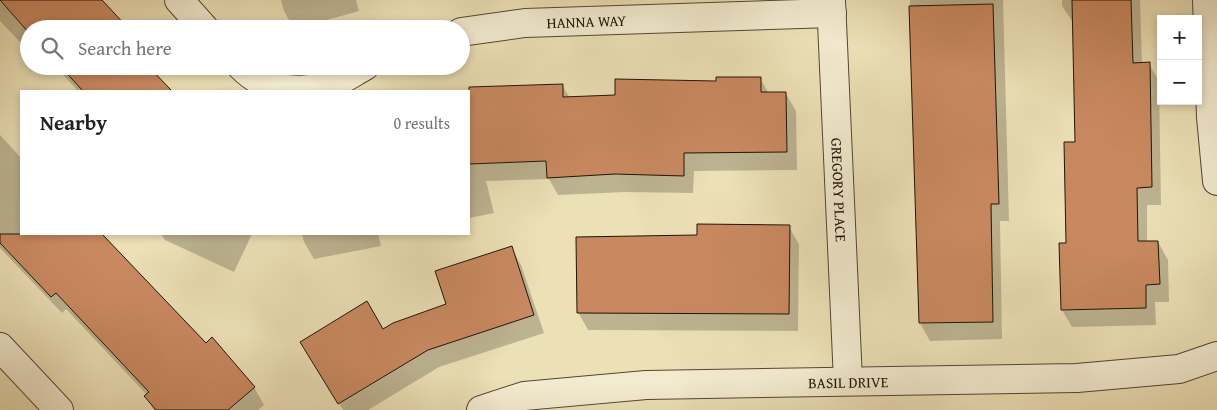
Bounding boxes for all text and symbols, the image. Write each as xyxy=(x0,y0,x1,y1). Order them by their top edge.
street label: HANNA WAY xyxy=(546,9,626,33)
map controls xyxy=(1157,15,1202,105)
button: + xyxy=(1157,15,1202,60)
search box xyxy=(20,20,470,75)
icon: search xyxy=(38,34,66,62)
text: Search here xyxy=(78,34,172,62)
button: − xyxy=(1157,60,1202,105)
text: Nearby xyxy=(40,107,107,138)
text: 0 results xyxy=(393,111,450,135)
street label: GREGORY PLACE xyxy=(827,137,852,243)
street label: BASIL DRIVE xyxy=(808,371,889,393)

